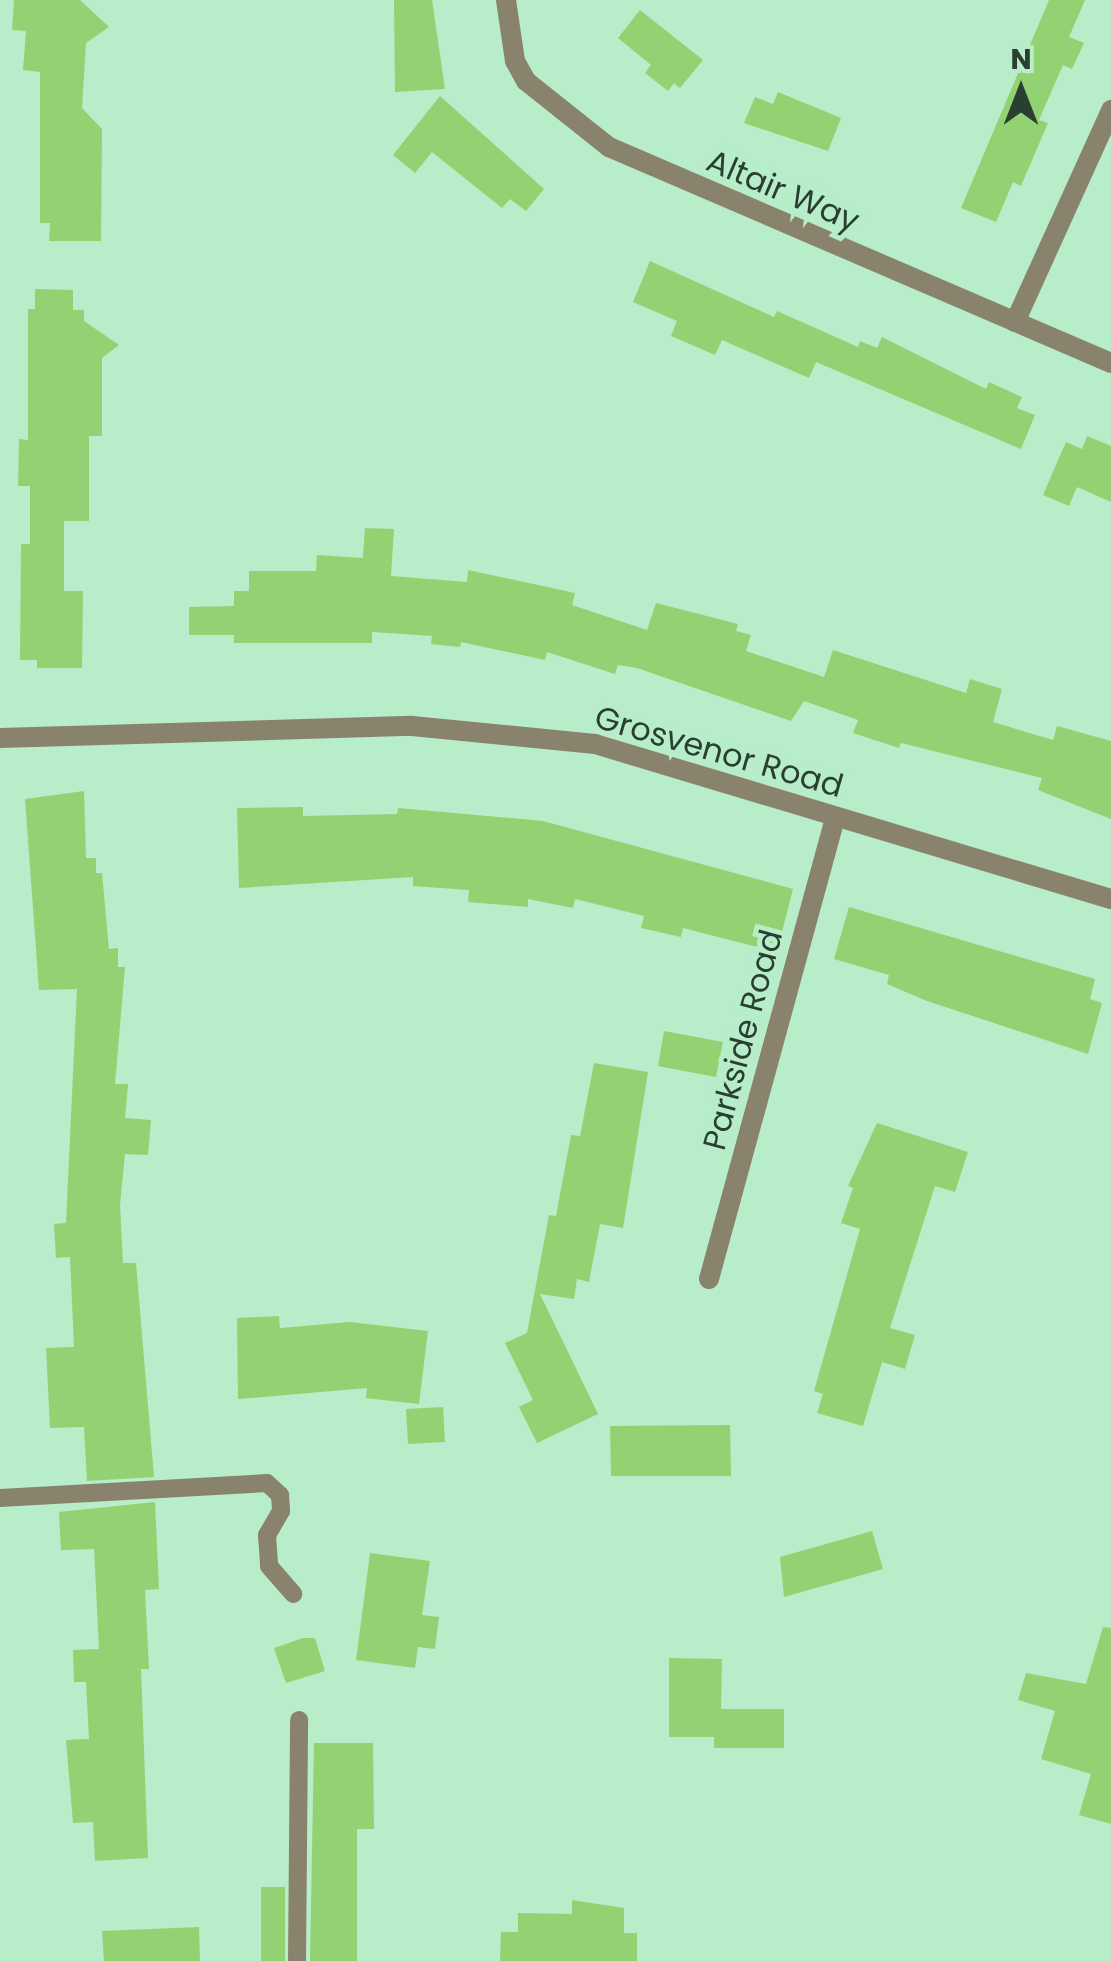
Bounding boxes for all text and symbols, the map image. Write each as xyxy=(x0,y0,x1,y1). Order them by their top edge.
north arrow xyxy=(971,40,1071,140)
text: N xyxy=(1010,40,1032,79)
street label: Altair Way xyxy=(701,142,865,240)
street label: Grosvenor Road xyxy=(590,698,848,806)
street label: Parkside Road xyxy=(695,926,791,1154)

